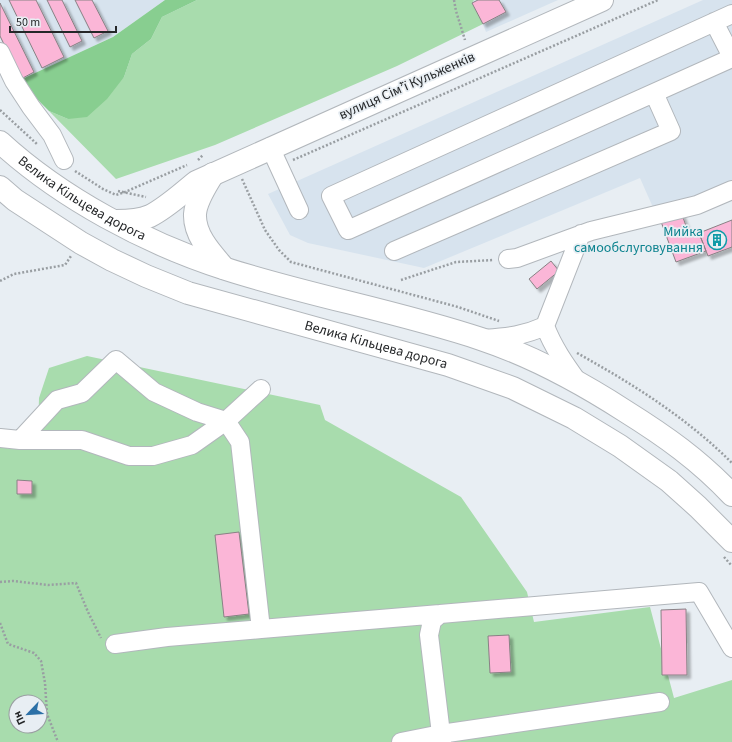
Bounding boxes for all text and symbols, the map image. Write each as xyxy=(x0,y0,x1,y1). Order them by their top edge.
scale bar xyxy=(10,8,116,34)
text: 50 m xyxy=(16,14,40,31)
street label: вулиця Сімʼї Кульженків xyxy=(336,47,478,125)
street label: Велика Кільцева дорога xyxy=(14,151,149,246)
place label: Мийка самообслуговування xyxy=(574,222,703,258)
building icon: Мийка самообслуговування xyxy=(706,229,728,251)
street label: Велика Кільцева дорога xyxy=(302,316,450,374)
north arrow xyxy=(8,694,48,734)
text: Пн xyxy=(10,709,29,727)

